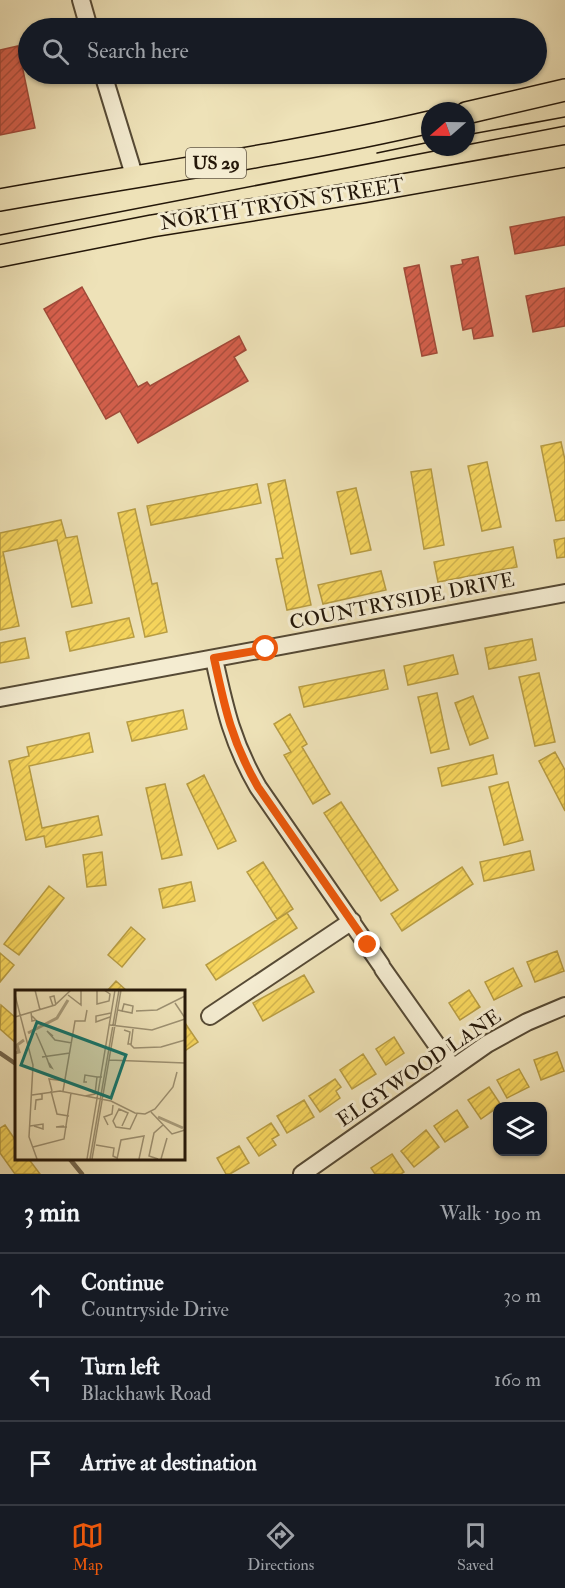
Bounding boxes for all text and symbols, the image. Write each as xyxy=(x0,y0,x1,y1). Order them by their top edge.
search box xyxy=(18,18,547,84)
icon: search xyxy=(39,35,72,68)
text: Search here xyxy=(87,37,189,65)
north arrow xyxy=(421,102,475,156)
road number: US 29 xyxy=(186,148,246,178)
street label: NORTH TRYON STREET xyxy=(158,172,406,236)
street label: COUNTRYSIDE DRIVE xyxy=(287,567,517,635)
route start xyxy=(252,635,278,661)
route end xyxy=(354,931,380,957)
inset map xyxy=(15,990,184,1159)
street label: ELGYWOOD LANE xyxy=(332,1004,506,1132)
map controls xyxy=(493,1102,547,1156)
button: layers xyxy=(493,1102,547,1156)
text: 3 min xyxy=(24,1197,80,1229)
text: Walk · 190 m xyxy=(440,1201,541,1226)
text: Continue xyxy=(81,1269,164,1297)
icon: ahead xyxy=(24,1279,57,1312)
text: 30 m xyxy=(503,1283,541,1308)
text: Countryside Drive xyxy=(81,1297,229,1322)
text: Turn left xyxy=(81,1353,160,1381)
icon: left xyxy=(24,1363,57,1396)
text: 160 m xyxy=(494,1367,541,1392)
text: Blackhawk Road xyxy=(81,1381,211,1406)
icon: arrive xyxy=(24,1447,57,1480)
text: Arrive at destination xyxy=(81,1449,257,1477)
tab: Map xyxy=(71,1519,104,1575)
tab: Directions xyxy=(247,1519,314,1575)
tab: Saved xyxy=(457,1519,494,1575)

